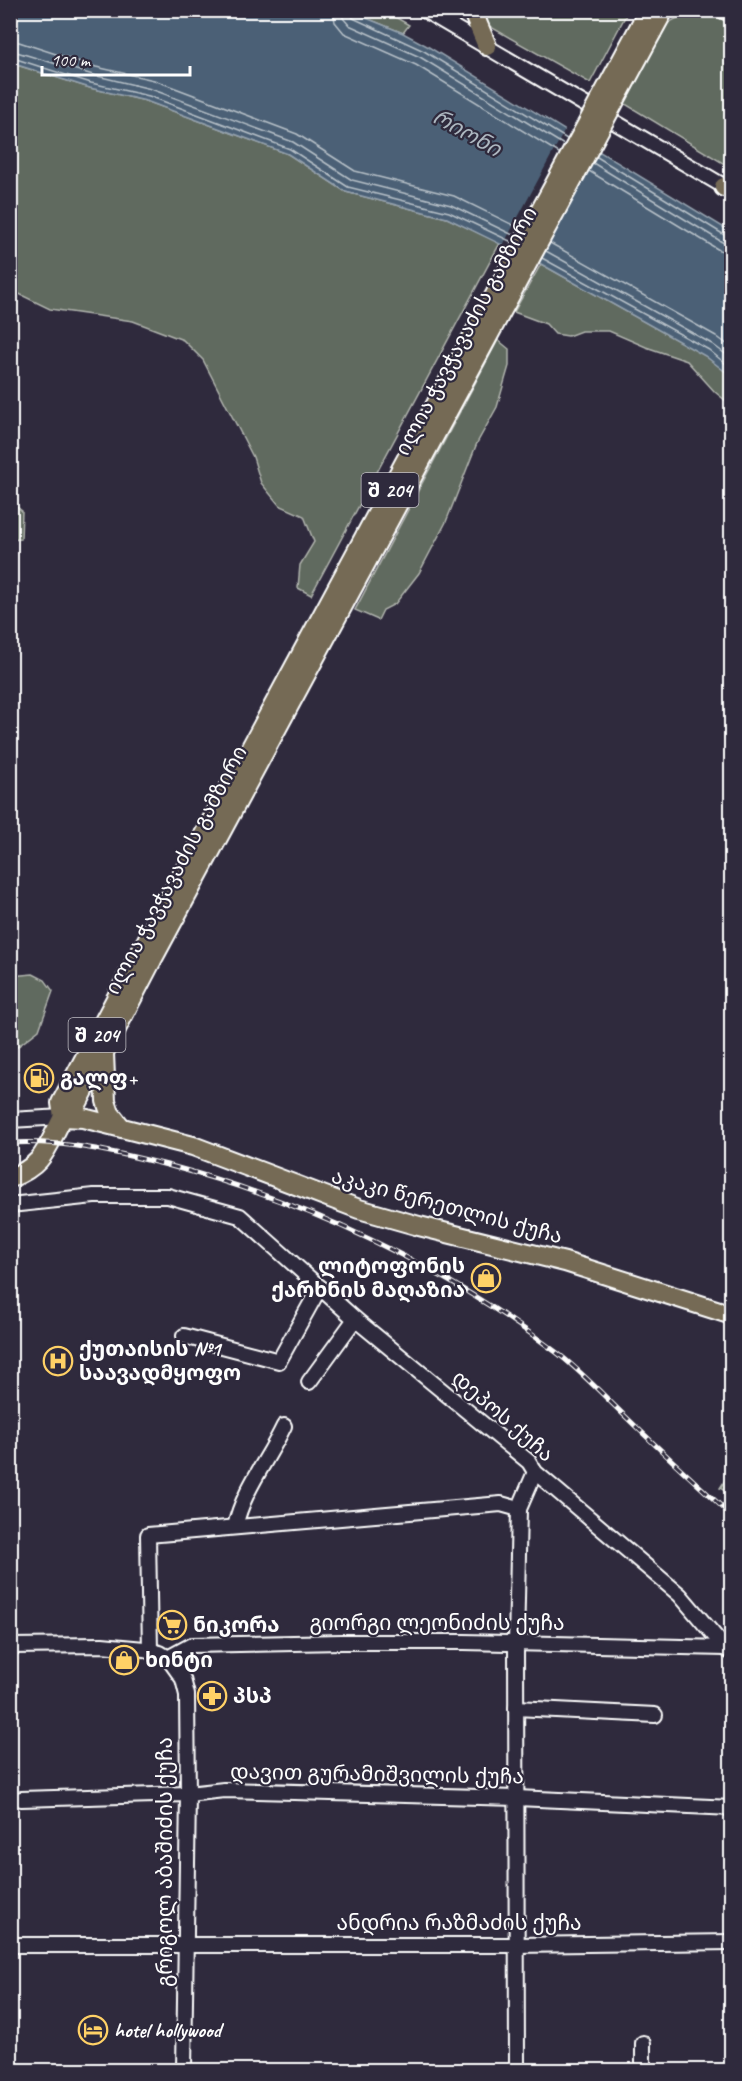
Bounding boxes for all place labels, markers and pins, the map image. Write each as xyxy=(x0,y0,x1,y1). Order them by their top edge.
fuel station icon: გალფ+ xyxy=(23,1062,55,1094)
place label: გალფ+ xyxy=(60,1065,139,1091)
place label: ლიტოფონის ქარხნის მაღაზია xyxy=(271,1253,465,1303)
shop icon: ლიტოფონის ქარხნის მაღაზია xyxy=(470,1262,502,1294)
place label: ქუთაისის №1 საავადმყოფო xyxy=(79,1336,241,1386)
hospital icon: ქუთაისის №1 საავადმყოფო xyxy=(42,1345,74,1377)
supermarket icon: ნიკორა xyxy=(156,1609,188,1641)
place label: ნიკორა xyxy=(193,1612,280,1638)
shop icon: ხინტი xyxy=(108,1644,140,1676)
place label: ხინტი xyxy=(145,1647,213,1673)
pharmacy icon: პსპ xyxy=(196,1680,228,1712)
place label: პსპ xyxy=(233,1683,272,1709)
hotel icon: hotel hollywood xyxy=(77,2014,109,2046)
place label: hotel hollywood xyxy=(114,2017,225,2043)

